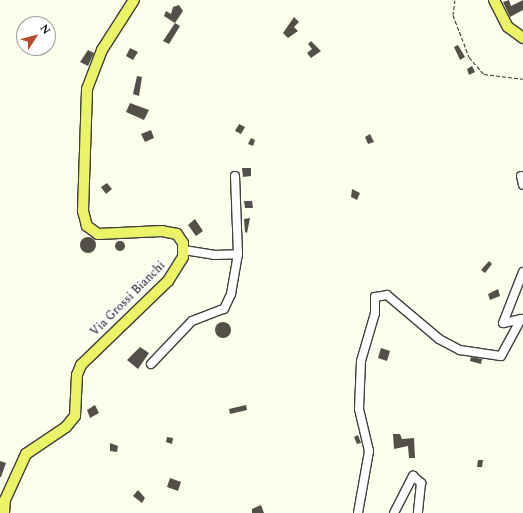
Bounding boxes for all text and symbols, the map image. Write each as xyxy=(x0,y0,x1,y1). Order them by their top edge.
north arrow xyxy=(16,16,56,56)
text: N xyxy=(36,21,55,38)
street label: Via Grossi Bianchi xyxy=(88,259,168,339)

